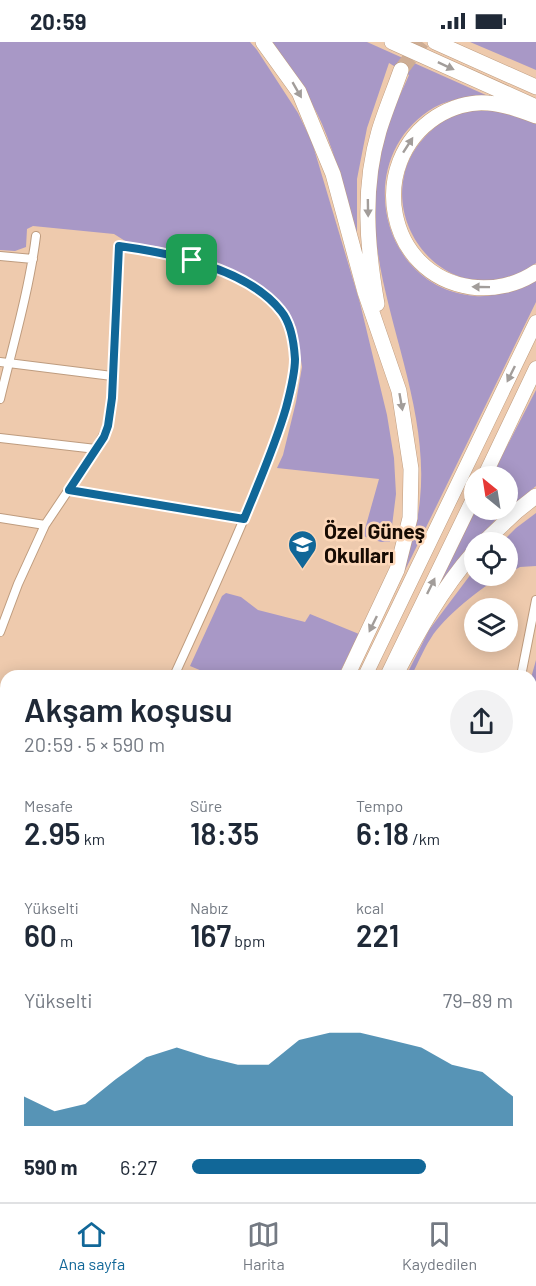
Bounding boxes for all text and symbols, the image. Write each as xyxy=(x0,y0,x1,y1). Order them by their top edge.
text: 20:59 xyxy=(30,8,86,34)
one-way arrow xyxy=(437,61,455,71)
one-way arrow xyxy=(291,82,302,98)
one-way arrow xyxy=(403,137,414,153)
one-way arrow xyxy=(363,199,373,218)
pin xyxy=(166,234,217,285)
icon: arrive xyxy=(175,243,208,276)
one-way arrow xyxy=(471,282,490,292)
one-way arrow xyxy=(506,366,515,383)
one-way arrow xyxy=(397,392,406,411)
north arrow xyxy=(464,466,518,520)
map controls xyxy=(464,466,518,652)
place label: Özel Güneş Okulları xyxy=(324,518,425,567)
school or university icon: Özel Güneş Okulları xyxy=(287,528,319,570)
button: locate xyxy=(464,532,518,586)
one-way arrow xyxy=(426,578,435,595)
button: layers xyxy=(464,598,518,652)
one-way arrow xyxy=(368,615,377,632)
text: Akşam koşusu xyxy=(24,689,233,729)
button: share xyxy=(450,690,513,753)
text: 20:59 · 5 × 590 m xyxy=(24,732,165,756)
text: Mesafe xyxy=(24,796,73,815)
text: Süre xyxy=(190,796,222,815)
text: Tempo xyxy=(356,796,403,815)
text: 2.95 xyxy=(24,815,80,851)
text: 18:35 xyxy=(190,815,259,851)
text: 6:18 xyxy=(356,815,409,851)
text: km xyxy=(80,829,105,848)
text: /km xyxy=(409,829,440,848)
text: Yükselti xyxy=(24,898,78,917)
text: Nabız xyxy=(190,898,228,917)
text: kcal xyxy=(356,898,384,917)
text: 60 xyxy=(24,917,57,953)
text: 167 xyxy=(190,917,231,953)
text: 221 xyxy=(356,917,399,953)
text: m xyxy=(57,931,73,950)
text: bpm xyxy=(231,931,265,950)
text: Yükselti xyxy=(24,988,92,1012)
text: 79–89 m xyxy=(443,988,513,1012)
text: 590 m xyxy=(24,1155,78,1179)
text: 6:27 xyxy=(120,1155,157,1179)
tab: Ana sayfa xyxy=(59,1218,125,1273)
tab: Harita xyxy=(243,1218,285,1273)
tab: Kaydedilen xyxy=(402,1218,477,1273)

